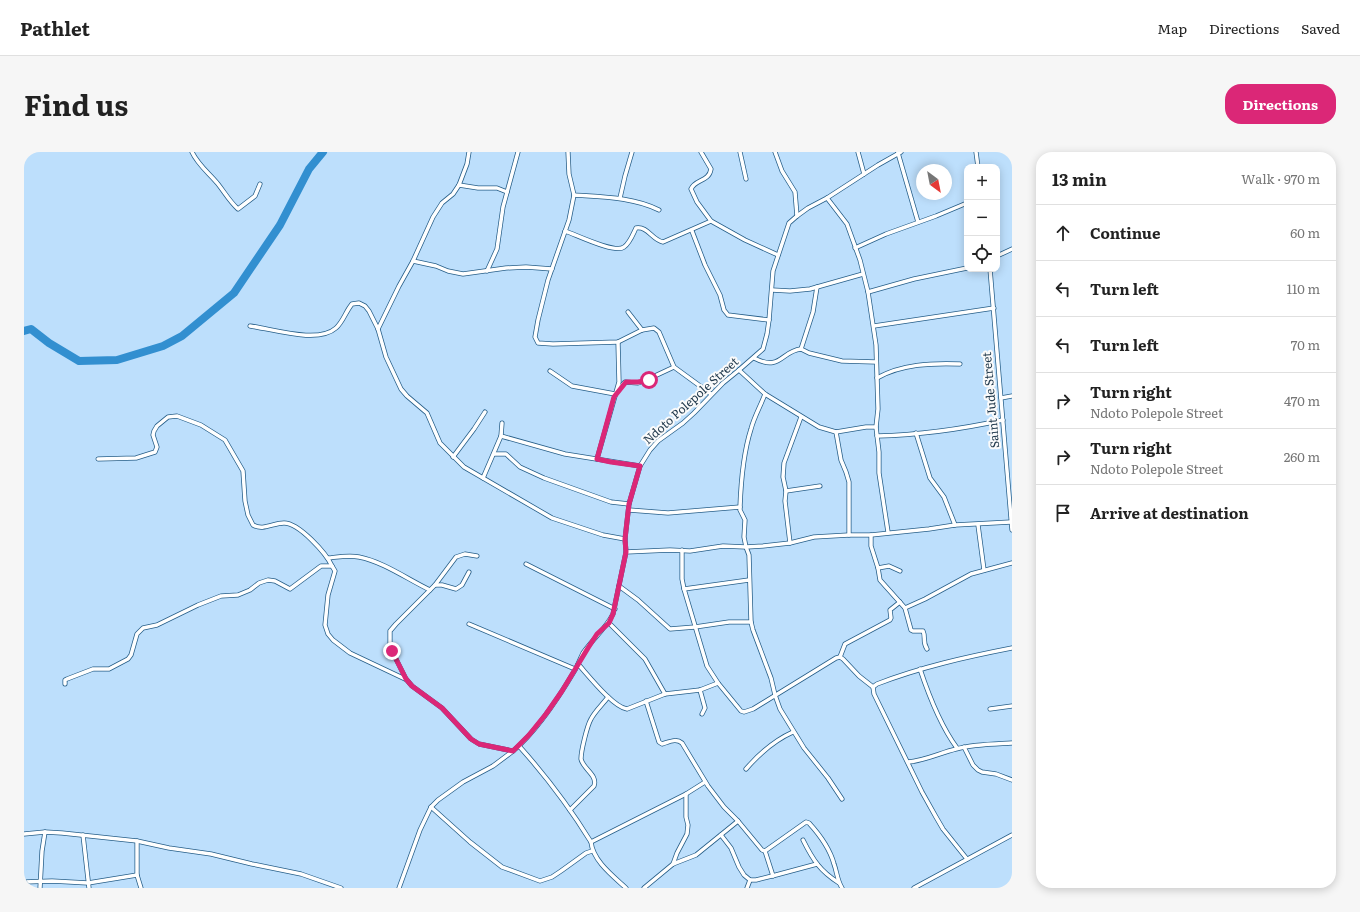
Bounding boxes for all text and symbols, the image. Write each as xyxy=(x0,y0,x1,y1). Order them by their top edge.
text: Pathlet xyxy=(20,14,90,42)
text: Map xyxy=(1157,18,1187,38)
text: Directions xyxy=(1209,18,1279,38)
text: Saved xyxy=(1301,18,1340,38)
text: Find us xyxy=(24,83,128,125)
button: Directions xyxy=(1225,84,1336,124)
north arrow xyxy=(916,164,952,200)
map controls xyxy=(964,164,1000,272)
button: + xyxy=(964,164,1000,200)
text: 13 min xyxy=(1052,166,1107,191)
text: Walk · 970 m xyxy=(1241,169,1320,188)
button: − xyxy=(964,200,1000,236)
text: Continue xyxy=(1090,221,1160,244)
icon: ahead xyxy=(1052,222,1074,244)
text: 60 m xyxy=(1290,223,1320,242)
button: locate xyxy=(964,236,1000,272)
text: Turn left xyxy=(1090,277,1159,300)
icon: left xyxy=(1052,278,1074,300)
text: 110 m xyxy=(1287,279,1320,298)
text: Turn left xyxy=(1090,333,1159,356)
icon: left xyxy=(1052,334,1074,356)
text: 70 m xyxy=(1291,335,1320,354)
street label: Saint Jude Street xyxy=(977,351,1003,449)
street label: Ndoto Polepole Street xyxy=(639,352,742,448)
route start xyxy=(640,371,658,389)
text: Turn right xyxy=(1090,380,1172,403)
icon: right xyxy=(1052,390,1074,412)
text: 470 m xyxy=(1284,391,1320,410)
text: Ndoto Polepole Street xyxy=(1090,403,1223,422)
text: Turn right xyxy=(1090,436,1172,459)
icon: right xyxy=(1052,446,1074,468)
text: 260 m xyxy=(1284,447,1320,466)
text: Ndoto Polepole Street xyxy=(1090,459,1223,478)
text: Arrive at destination xyxy=(1090,501,1249,524)
icon: arrive xyxy=(1052,502,1074,524)
route end xyxy=(383,642,401,660)

